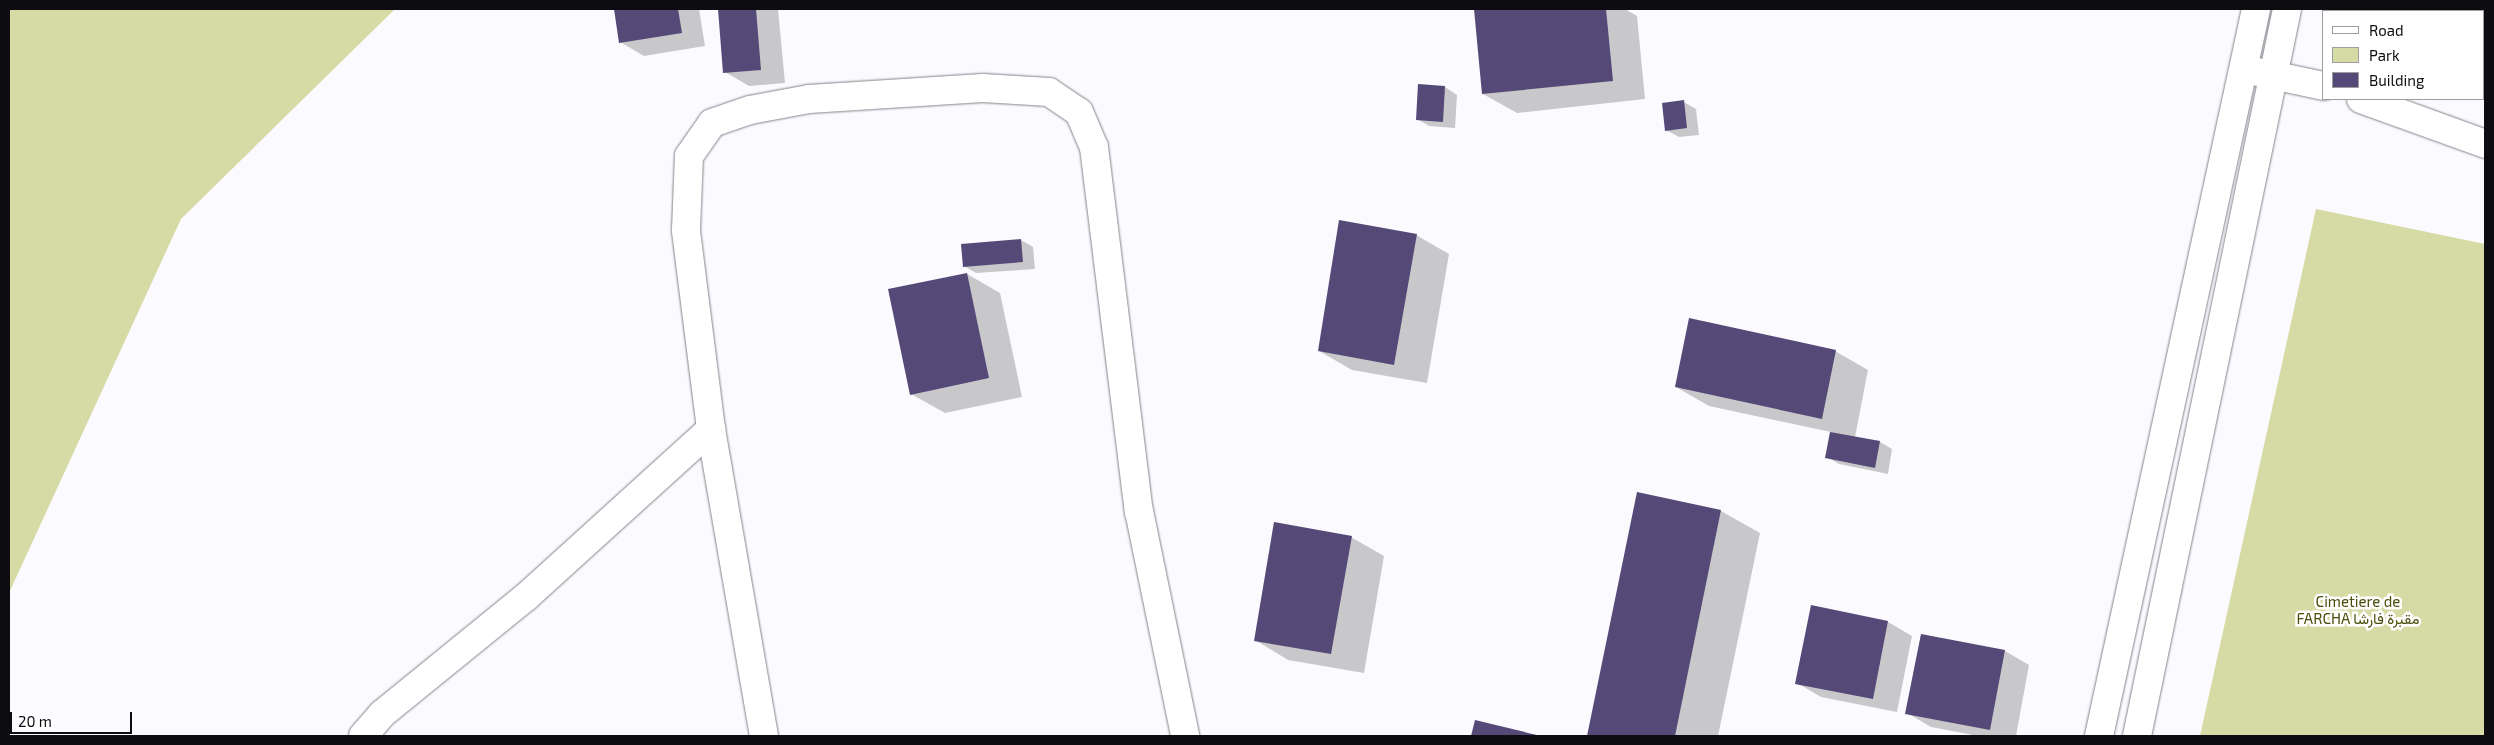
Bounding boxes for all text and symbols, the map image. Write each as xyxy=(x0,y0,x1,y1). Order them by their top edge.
legend xyxy=(2322,10,2484,100)
text: Road xyxy=(2369,21,2404,39)
text: Park xyxy=(2369,46,2400,64)
text: Building xyxy=(2369,71,2424,89)
park label: Cimetiere de FARCHA مقبرة فارشا xyxy=(2296,592,2420,627)
scale bar xyxy=(12,702,135,734)
text: 20 m xyxy=(18,712,52,730)

